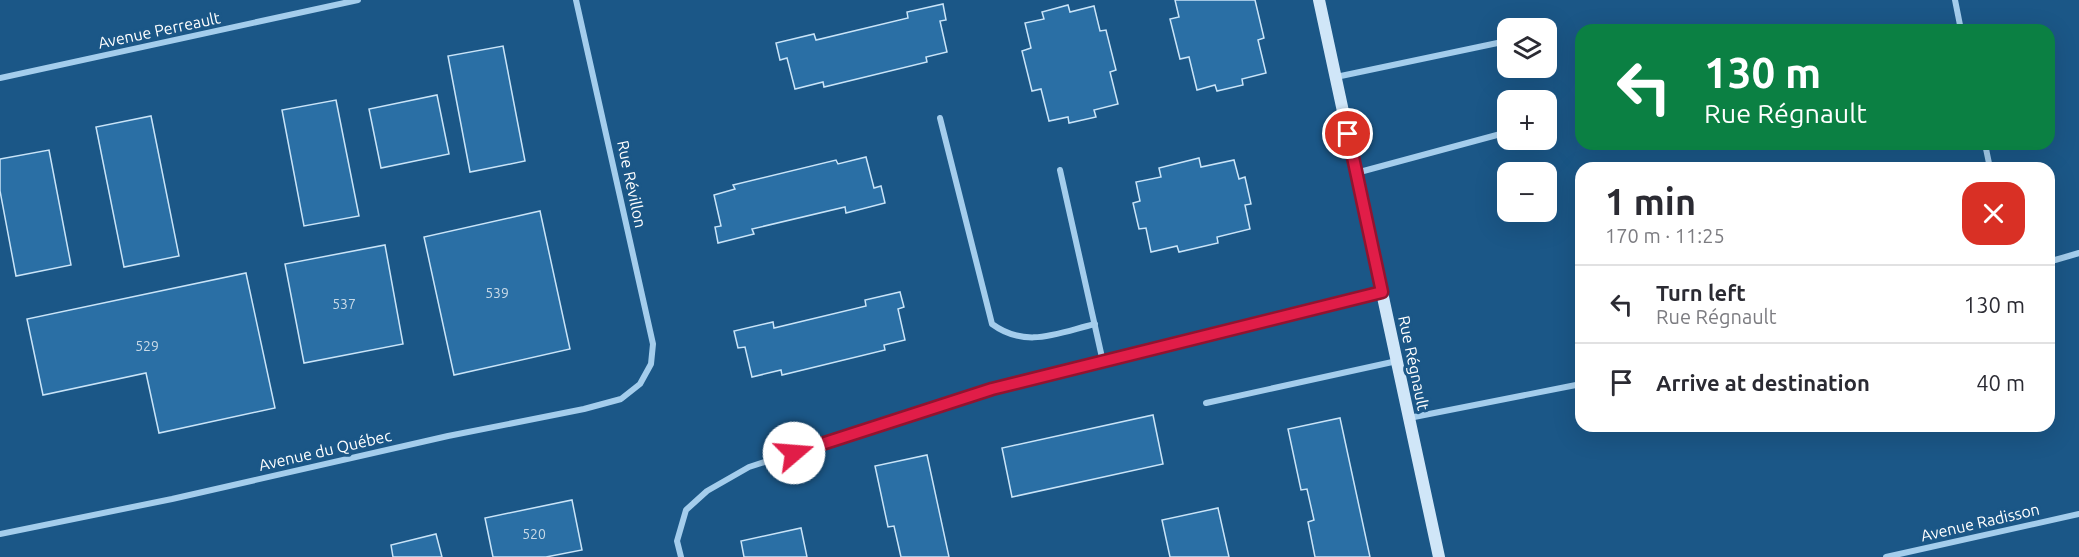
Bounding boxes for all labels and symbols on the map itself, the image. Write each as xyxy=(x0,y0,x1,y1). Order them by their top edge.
street label: Avenue Perreault xyxy=(96,8,222,52)
pin xyxy=(1322,108,1373,159)
street label: Rue Révillon xyxy=(614,139,650,229)
house number: 539 xyxy=(485,285,509,301)
house number: 537 xyxy=(332,296,356,312)
street label: Rue Régnault xyxy=(1395,314,1433,413)
house number: 529 xyxy=(135,338,159,354)
position arrow xyxy=(762,421,826,485)
street label: Avenue du Québec xyxy=(257,426,394,474)
street label: Avenue Radisson xyxy=(1919,500,2041,544)
house number: 520 xyxy=(522,526,546,542)

